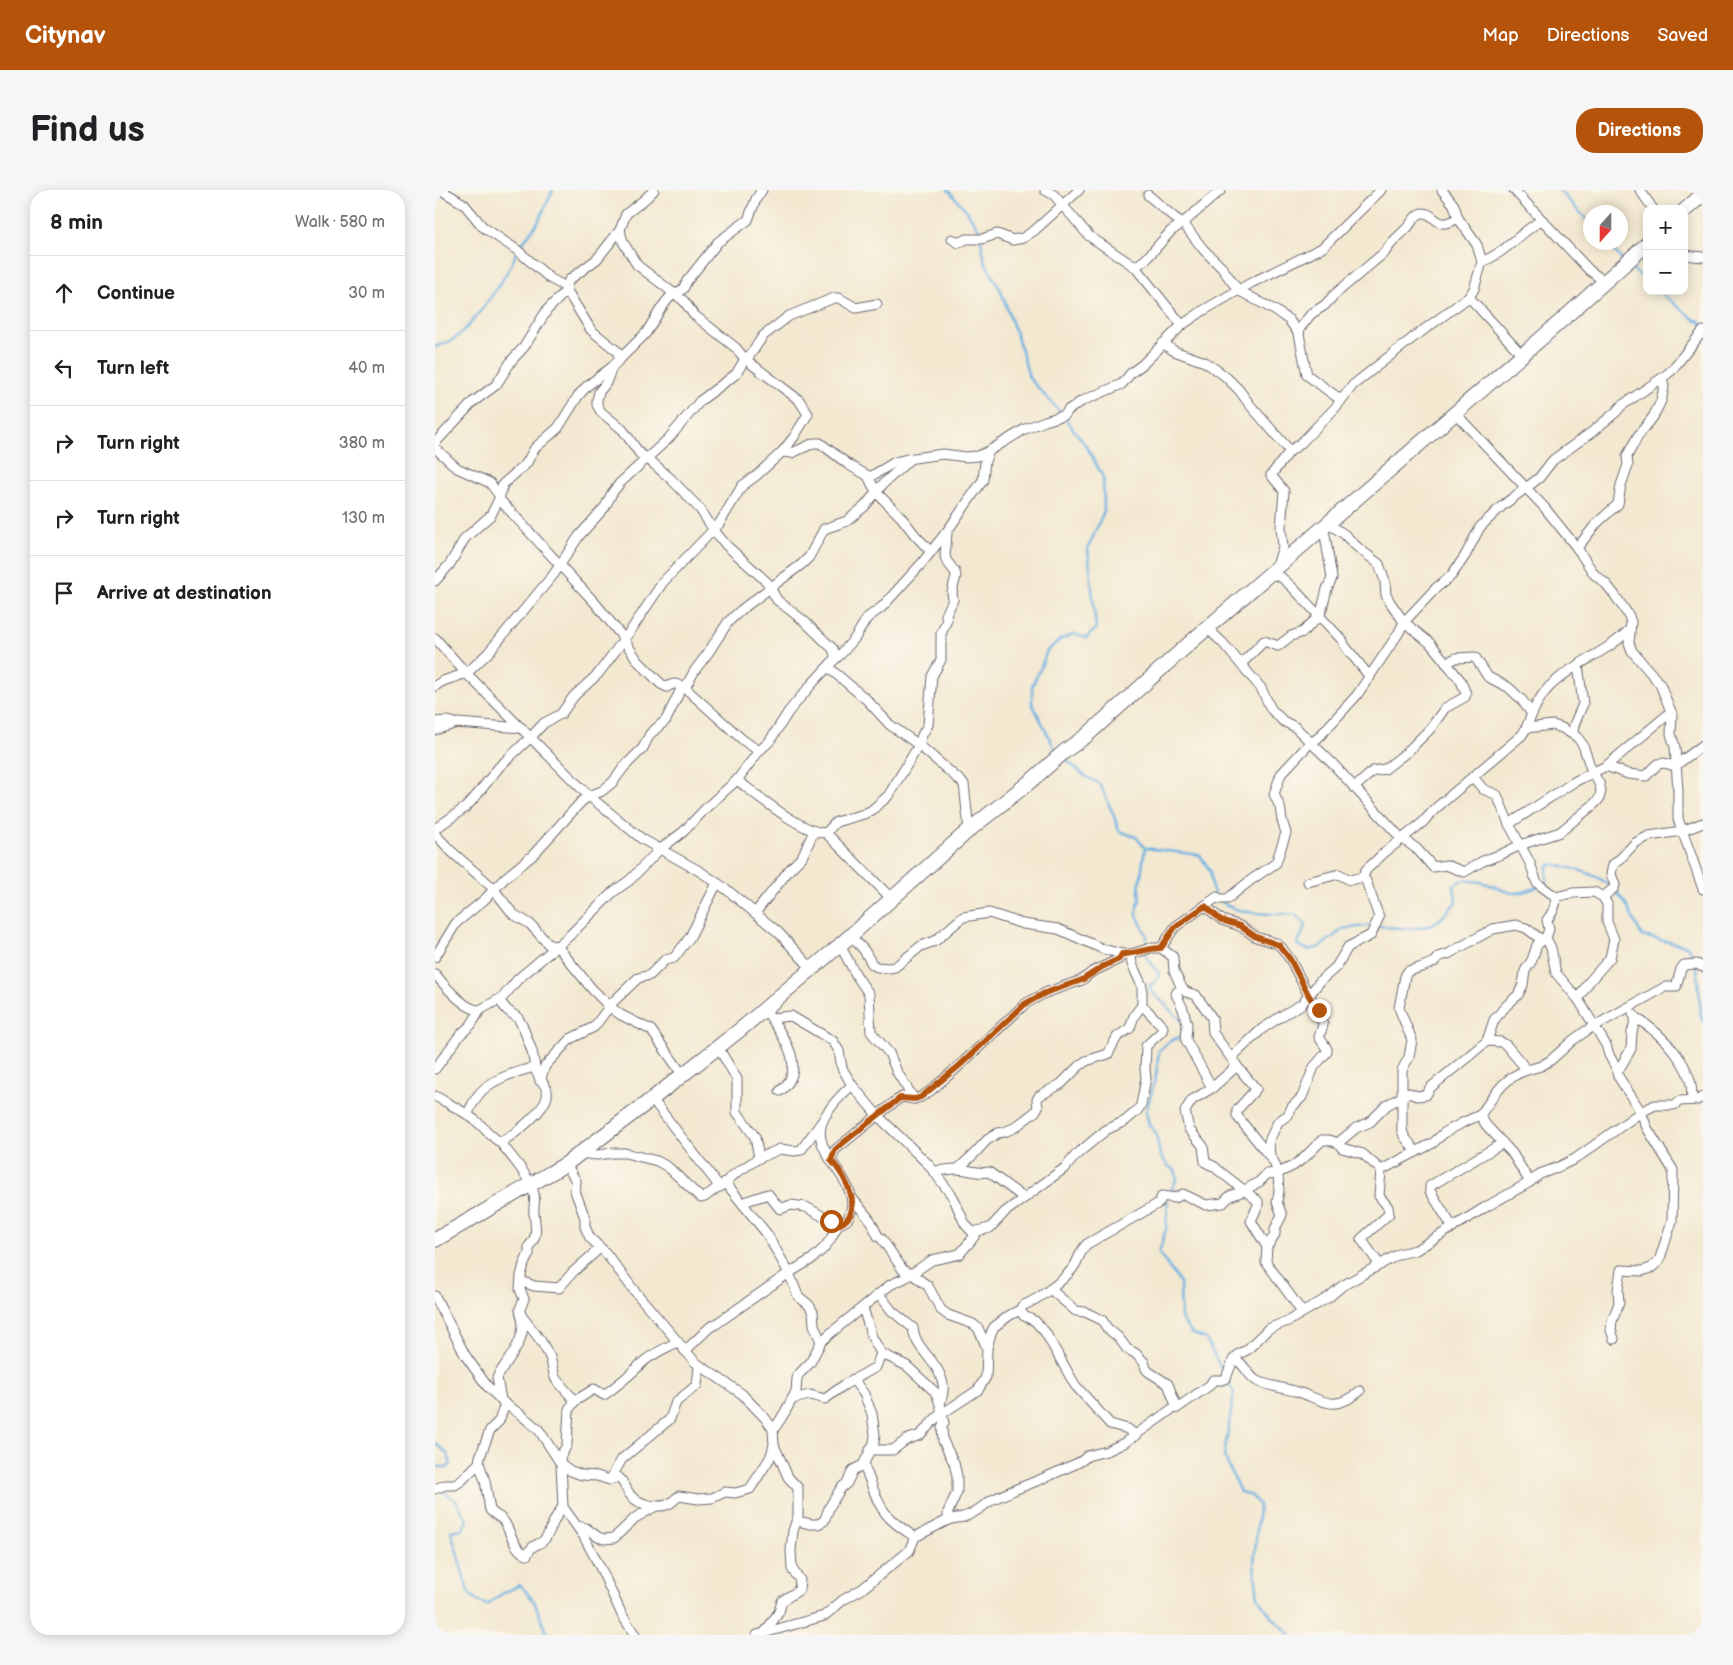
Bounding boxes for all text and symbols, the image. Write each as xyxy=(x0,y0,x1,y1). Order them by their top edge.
text: Citynav xyxy=(25,21,106,50)
text: Map xyxy=(1483,25,1519,46)
text: Directions xyxy=(1547,25,1629,46)
text: Saved xyxy=(1657,25,1708,46)
button: Directions xyxy=(1576,108,1703,153)
text: Find us xyxy=(30,109,145,152)
north arrow xyxy=(1583,205,1628,250)
map controls xyxy=(1643,205,1688,295)
button: + xyxy=(1643,205,1688,250)
text: 8 min xyxy=(50,210,103,235)
text: Walk · 580 m xyxy=(295,213,385,232)
button: − xyxy=(1643,250,1688,295)
icon: ahead xyxy=(50,279,78,307)
text: Continue xyxy=(97,282,175,305)
text: 30 m xyxy=(348,284,385,303)
icon: left xyxy=(50,354,78,382)
text: Turn left xyxy=(97,357,169,380)
text: 40 m xyxy=(348,359,385,378)
icon: right xyxy=(50,429,78,457)
text: Turn right xyxy=(97,432,180,455)
text: 380 m xyxy=(339,434,385,453)
icon: right xyxy=(50,504,78,532)
text: Turn right xyxy=(97,507,180,530)
text: 130 m xyxy=(342,509,385,528)
icon: arrive xyxy=(50,579,78,607)
text: Arrive at destination xyxy=(97,582,272,605)
route end xyxy=(1308,999,1331,1022)
route start xyxy=(820,1210,843,1233)

